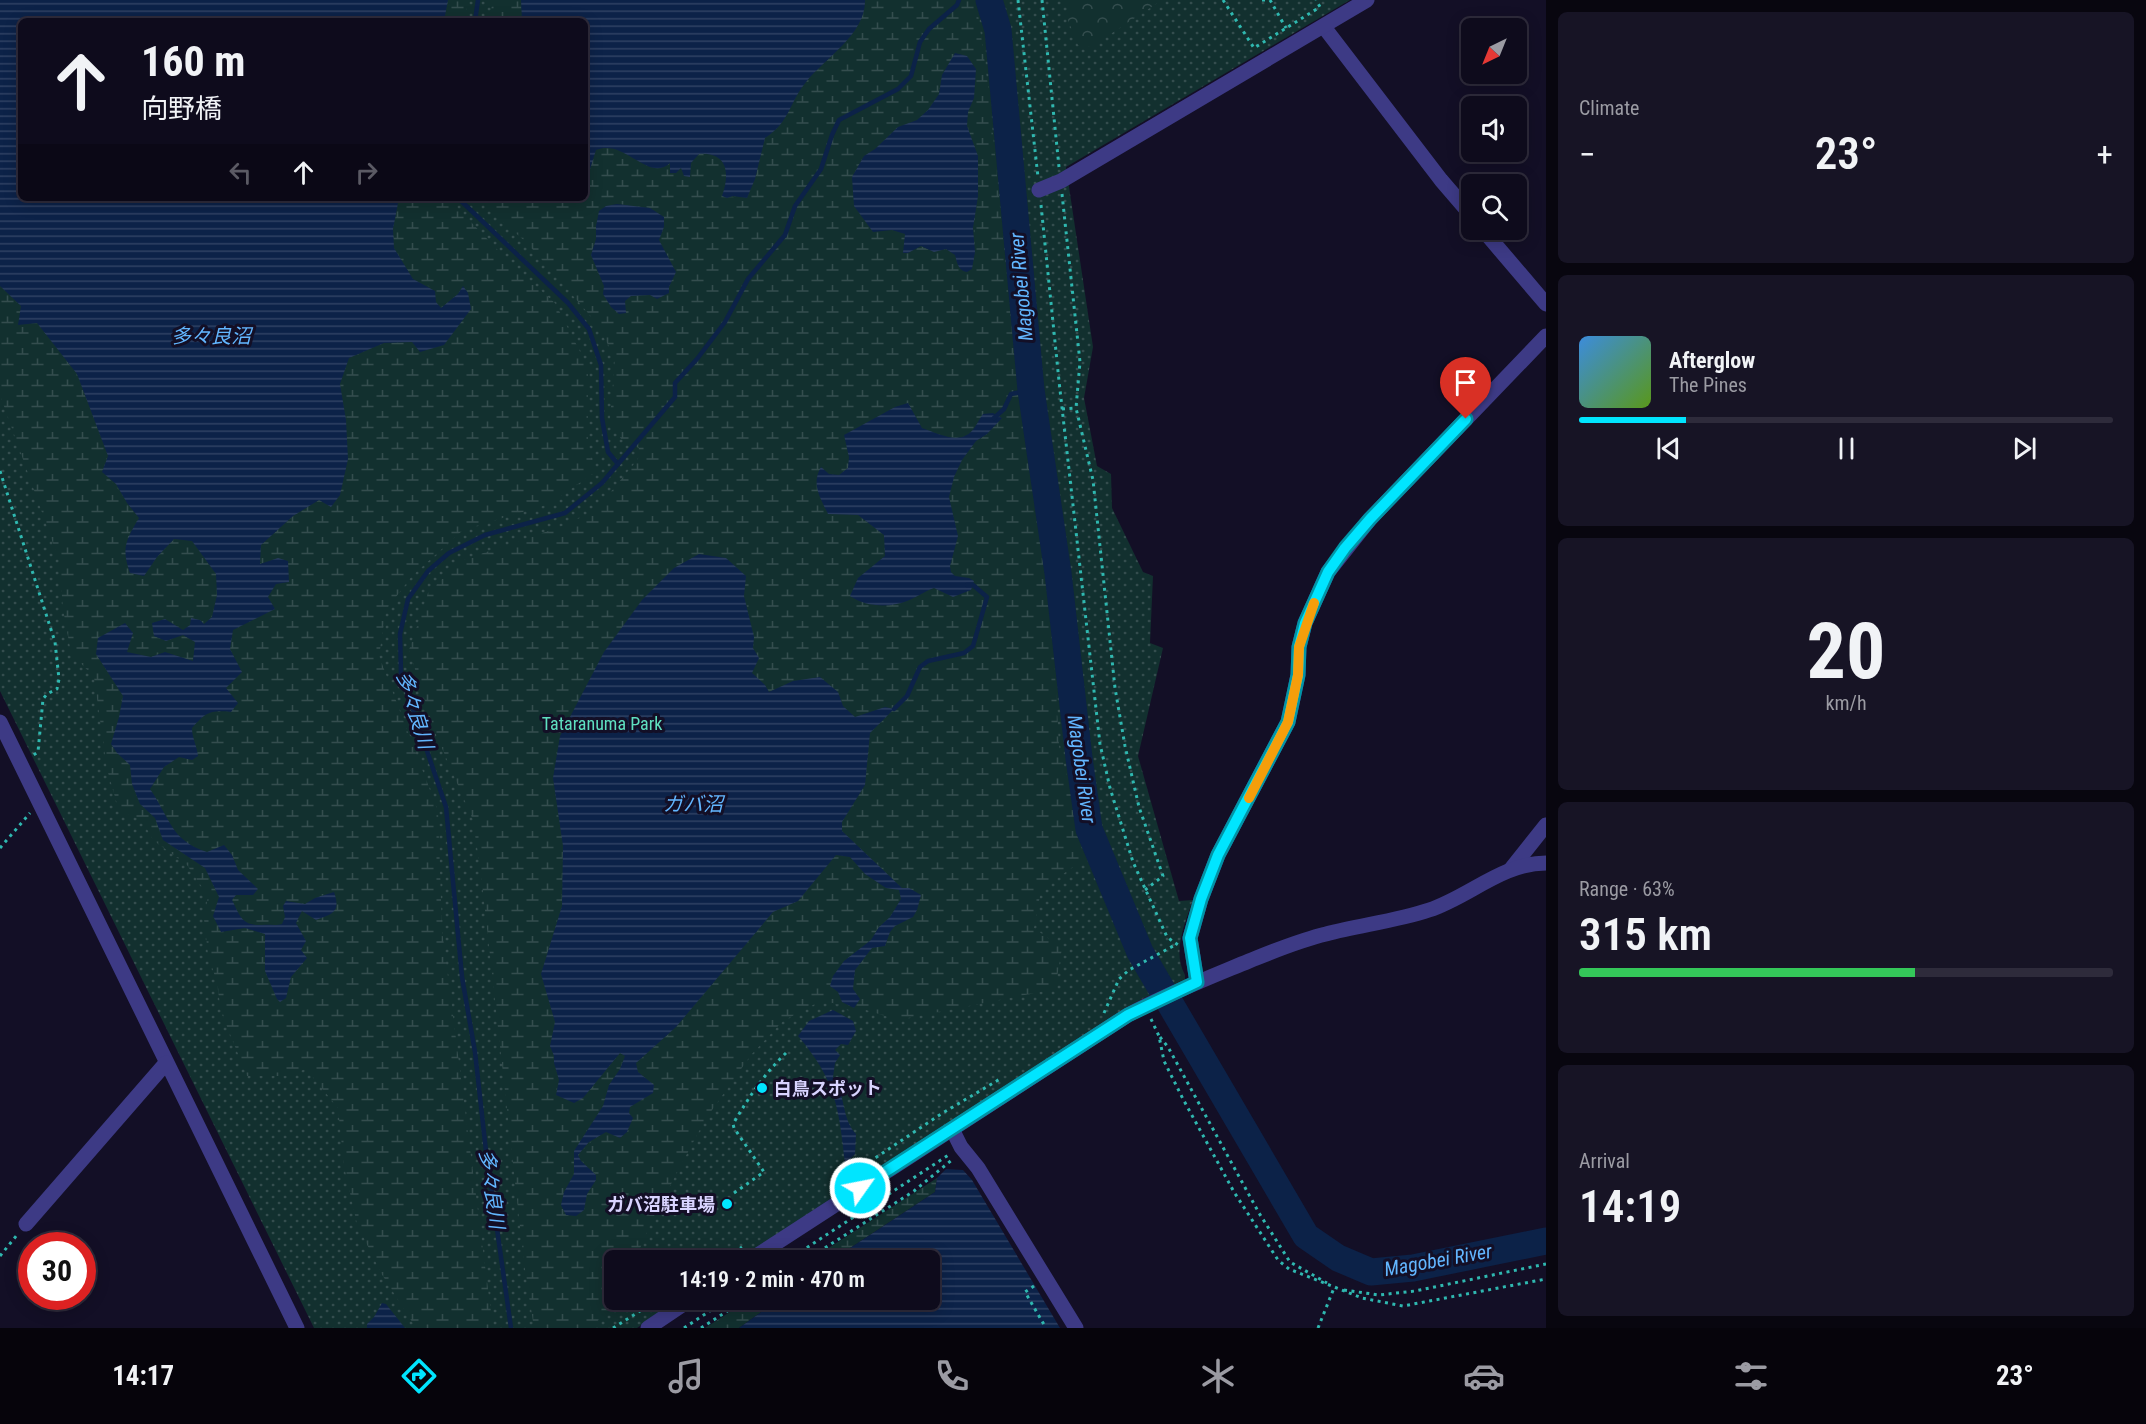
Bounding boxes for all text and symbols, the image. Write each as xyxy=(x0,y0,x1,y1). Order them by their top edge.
north arrow xyxy=(1461,18,1527,84)
map controls xyxy=(1461,18,1527,240)
text: 160 m xyxy=(141,37,246,86)
icon: ahead xyxy=(42,42,120,120)
text: 向野橋 xyxy=(141,93,222,125)
button: sound xyxy=(1461,96,1527,162)
text: Climate xyxy=(1579,96,1639,120)
text: 23° xyxy=(1815,127,1877,180)
text: − xyxy=(1579,135,1596,174)
text: + xyxy=(2097,135,2113,174)
icon: left xyxy=(224,156,257,189)
icon: ahead xyxy=(287,156,320,189)
icon: right xyxy=(350,156,383,189)
button: search xyxy=(1461,174,1527,240)
water label: Magobei River xyxy=(1004,231,1038,342)
water label: 多々良沼 xyxy=(171,324,254,348)
text: Afterglow xyxy=(1669,348,1755,373)
pin xyxy=(1440,357,1491,419)
icon: arrive xyxy=(1449,366,1482,399)
text: The Pines xyxy=(1669,373,1747,397)
icon: previous xyxy=(1652,432,1685,465)
icon: pause xyxy=(1830,432,1863,465)
icon: next xyxy=(2008,432,2041,465)
text: 20 xyxy=(1807,606,1885,697)
water label: 多々良川 xyxy=(392,668,439,754)
text: km/h xyxy=(1825,691,1867,715)
park label: Tataranuma Park xyxy=(542,713,662,734)
water label: Magobei River xyxy=(1063,713,1102,826)
water label: ガバ沼 xyxy=(663,792,726,816)
text: Range · 63% xyxy=(1579,877,1675,901)
text: 315 km xyxy=(1579,908,1712,961)
place label: 白鳥スポット xyxy=(774,1078,882,1099)
marker: 白鳥スポット xyxy=(755,1081,769,1095)
water label: 多々良川 xyxy=(475,1148,510,1232)
text: Arrival xyxy=(1579,1149,1630,1173)
position arrow xyxy=(828,1156,892,1220)
text: 14:19 xyxy=(1579,1180,1681,1233)
place label: ガバ沼駐車場 xyxy=(607,1194,715,1215)
marker: ガバ沼駐車場 xyxy=(720,1197,734,1211)
speed limit sign: 30 xyxy=(18,1232,96,1310)
water label: Magobei River xyxy=(1382,1239,1495,1281)
text: 14:19 · 2 min · 470 m xyxy=(679,1267,865,1292)
icon: directions xyxy=(398,1355,440,1397)
icon: music xyxy=(665,1355,707,1397)
icon: phone xyxy=(931,1355,973,1397)
icon: climate xyxy=(1197,1355,1239,1397)
icon: car xyxy=(1463,1355,1505,1397)
icon: filters xyxy=(1730,1355,1772,1397)
text: 14:17 xyxy=(112,1360,174,1392)
text: 23° xyxy=(1996,1360,2034,1392)

